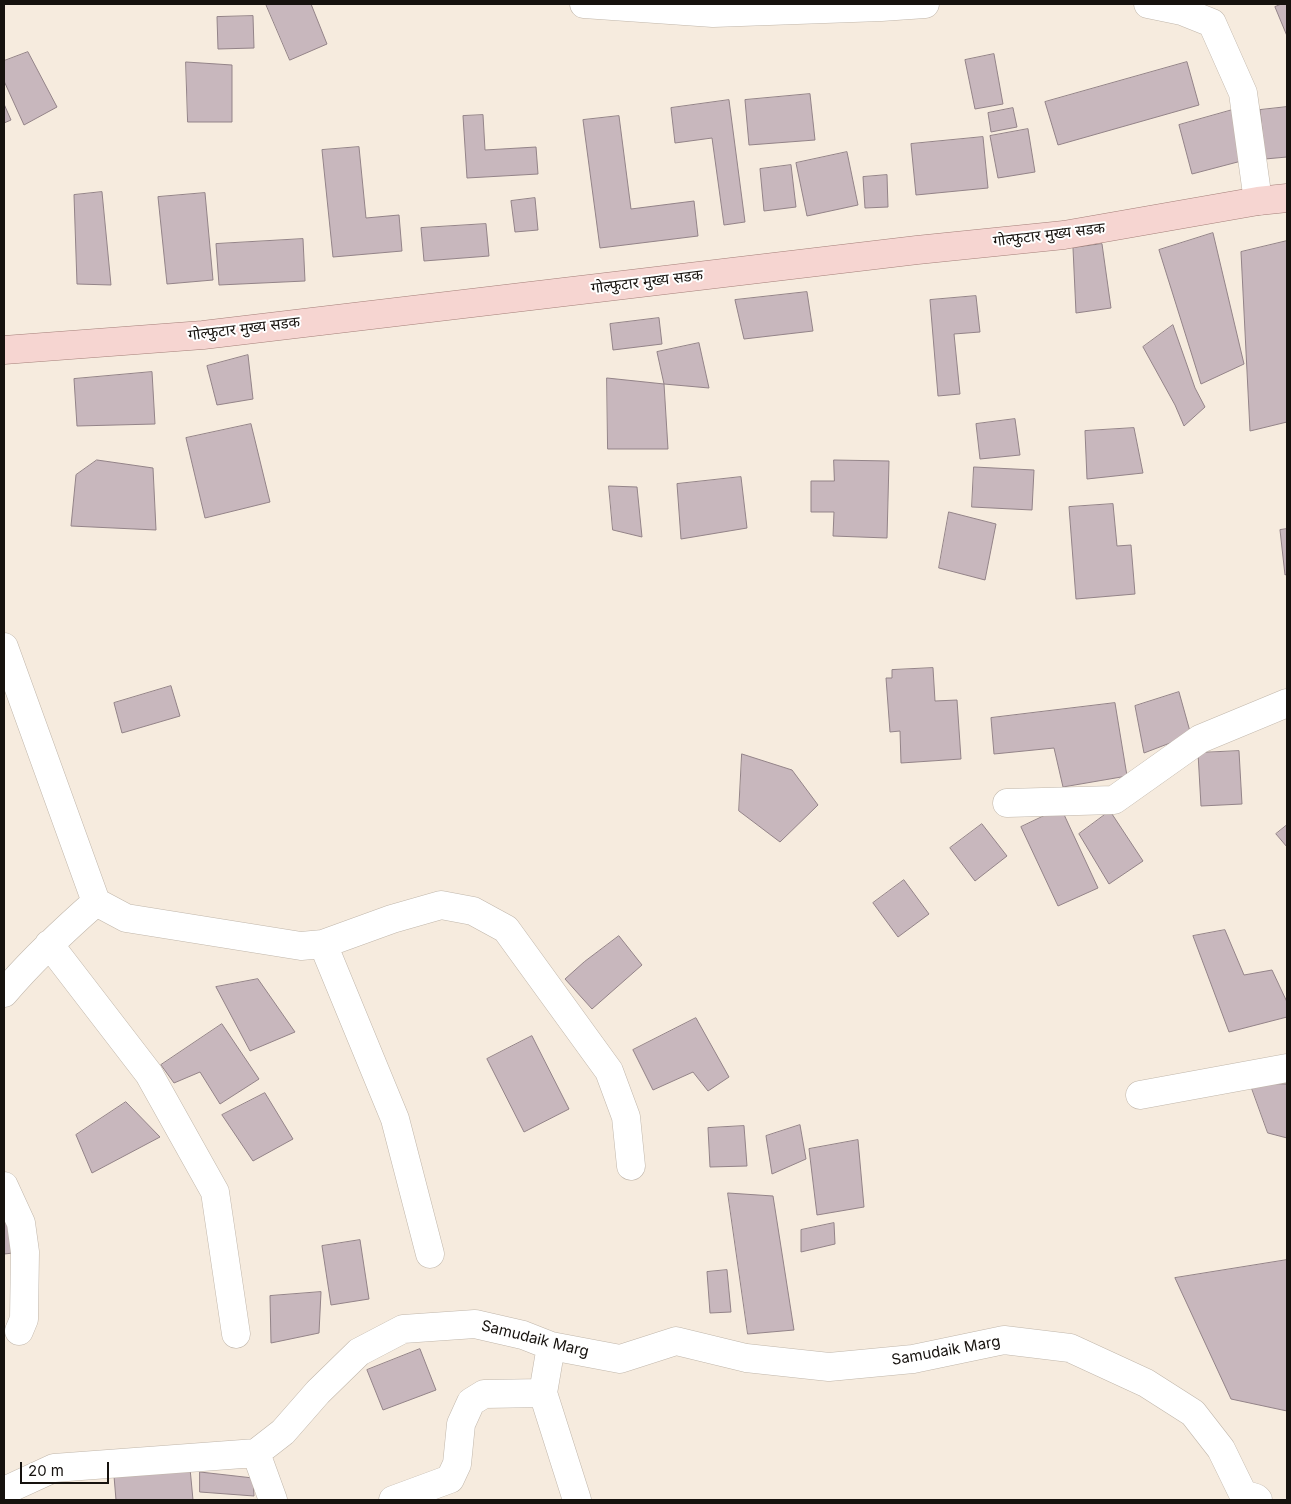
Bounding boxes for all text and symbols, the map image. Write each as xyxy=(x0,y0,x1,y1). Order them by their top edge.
street label: गोल्फुटार मुख्य सडक xyxy=(992,219,1106,251)
street label: गोल्फुटार मुख्य सडक xyxy=(590,266,704,298)
street label: गोल्फुटार मुख्य सडक xyxy=(187,313,301,345)
street label: Samudaik Marg xyxy=(479,1317,591,1361)
street label: Samudaik Marg xyxy=(890,1333,1002,1369)
scale bar xyxy=(22,1452,111,1484)
text: 20 m xyxy=(28,1461,64,1480)

